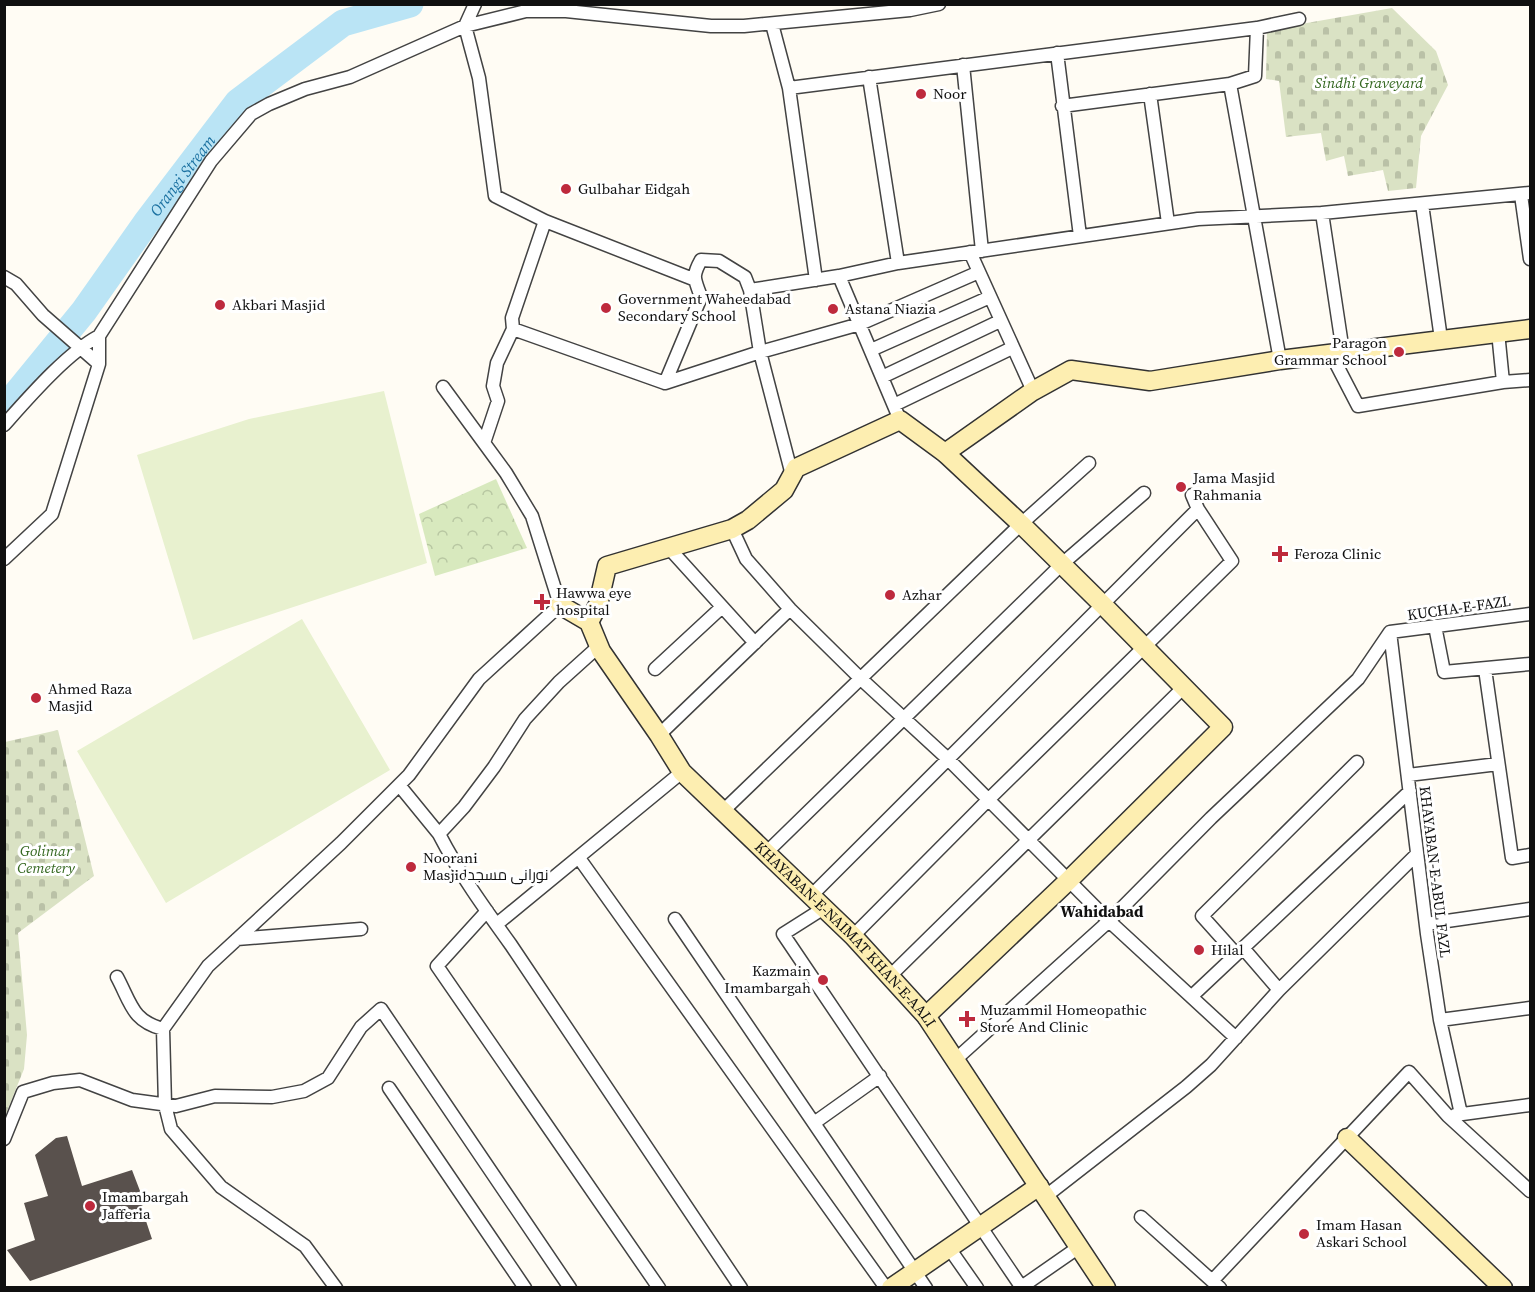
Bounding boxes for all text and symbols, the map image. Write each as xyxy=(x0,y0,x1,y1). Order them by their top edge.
park label: Sindhi Graveyard xyxy=(1315,72,1423,93)
place label: Noor xyxy=(933,83,967,104)
marker: Noor xyxy=(914,87,928,101)
water label: Orangi Stream xyxy=(144,130,220,221)
place label: Gulbahar Eidgah xyxy=(578,178,690,199)
marker: Gulbahar Eidgah xyxy=(559,182,573,196)
place label: Government Waheedabad Secondary School xyxy=(618,288,792,326)
place label: Akbari Masjid xyxy=(232,294,326,315)
marker: Akbari Masjid xyxy=(213,298,227,312)
place label: Astana Niazia xyxy=(845,298,937,319)
marker: Government Waheedabad Secondary School xyxy=(599,301,613,315)
marker: Astana Niazia xyxy=(826,302,840,316)
place label: Paragon Grammar School xyxy=(1274,332,1388,370)
marker: Paragon Grammar School xyxy=(1392,345,1406,359)
place label: Jama Masjid Rahmania xyxy=(1192,467,1275,505)
marker: Jama Masjid Rahmania xyxy=(1174,480,1188,494)
place label: Feroza Clinic xyxy=(1294,543,1381,564)
marker: Feroza Clinic xyxy=(1271,545,1289,563)
place label: Hawwa eye hospital xyxy=(556,582,632,620)
place label: Azhar xyxy=(902,584,942,605)
marker: Azhar xyxy=(883,588,897,602)
street label: KUCHA-E-FAZL xyxy=(1406,590,1512,625)
marker: Hawwa eye hospital xyxy=(533,593,551,611)
place label: Ahmed Raza Masjid xyxy=(48,678,132,716)
marker: Ahmed Raza Masjid xyxy=(29,691,43,705)
street label: KHAYABAN-E-ABUL FAZL xyxy=(1415,785,1456,959)
street label: KHAYABAN-E-NAIMAT KHAN-E-AALI xyxy=(750,836,941,1031)
park label: Golimar Cemetery xyxy=(17,840,76,878)
place label: Noorani Masjidنورانی مسجد xyxy=(423,847,549,885)
marker: Noorani Masjidنورانی مسجد xyxy=(404,860,418,874)
district label: Wahidabad xyxy=(1060,900,1144,922)
place label: Hilal xyxy=(1211,939,1244,960)
marker: Hilal xyxy=(1192,943,1206,957)
place label: Kazmain Imambargah xyxy=(724,960,811,998)
marker: Kazmain Imambargah xyxy=(816,973,830,987)
place label: Muzammil Homeopathic Store And Clinic xyxy=(980,999,1147,1037)
marker: Muzammil Homeopathic Store And Clinic xyxy=(958,1010,976,1028)
place label: Imambargah Jafferia xyxy=(101,1186,189,1224)
marker: Imambargah Jafferia xyxy=(83,1199,97,1213)
place label: Imam Hasan Askari School xyxy=(1316,1214,1408,1252)
marker: Imam Hasan Askari School xyxy=(1297,1227,1311,1241)

